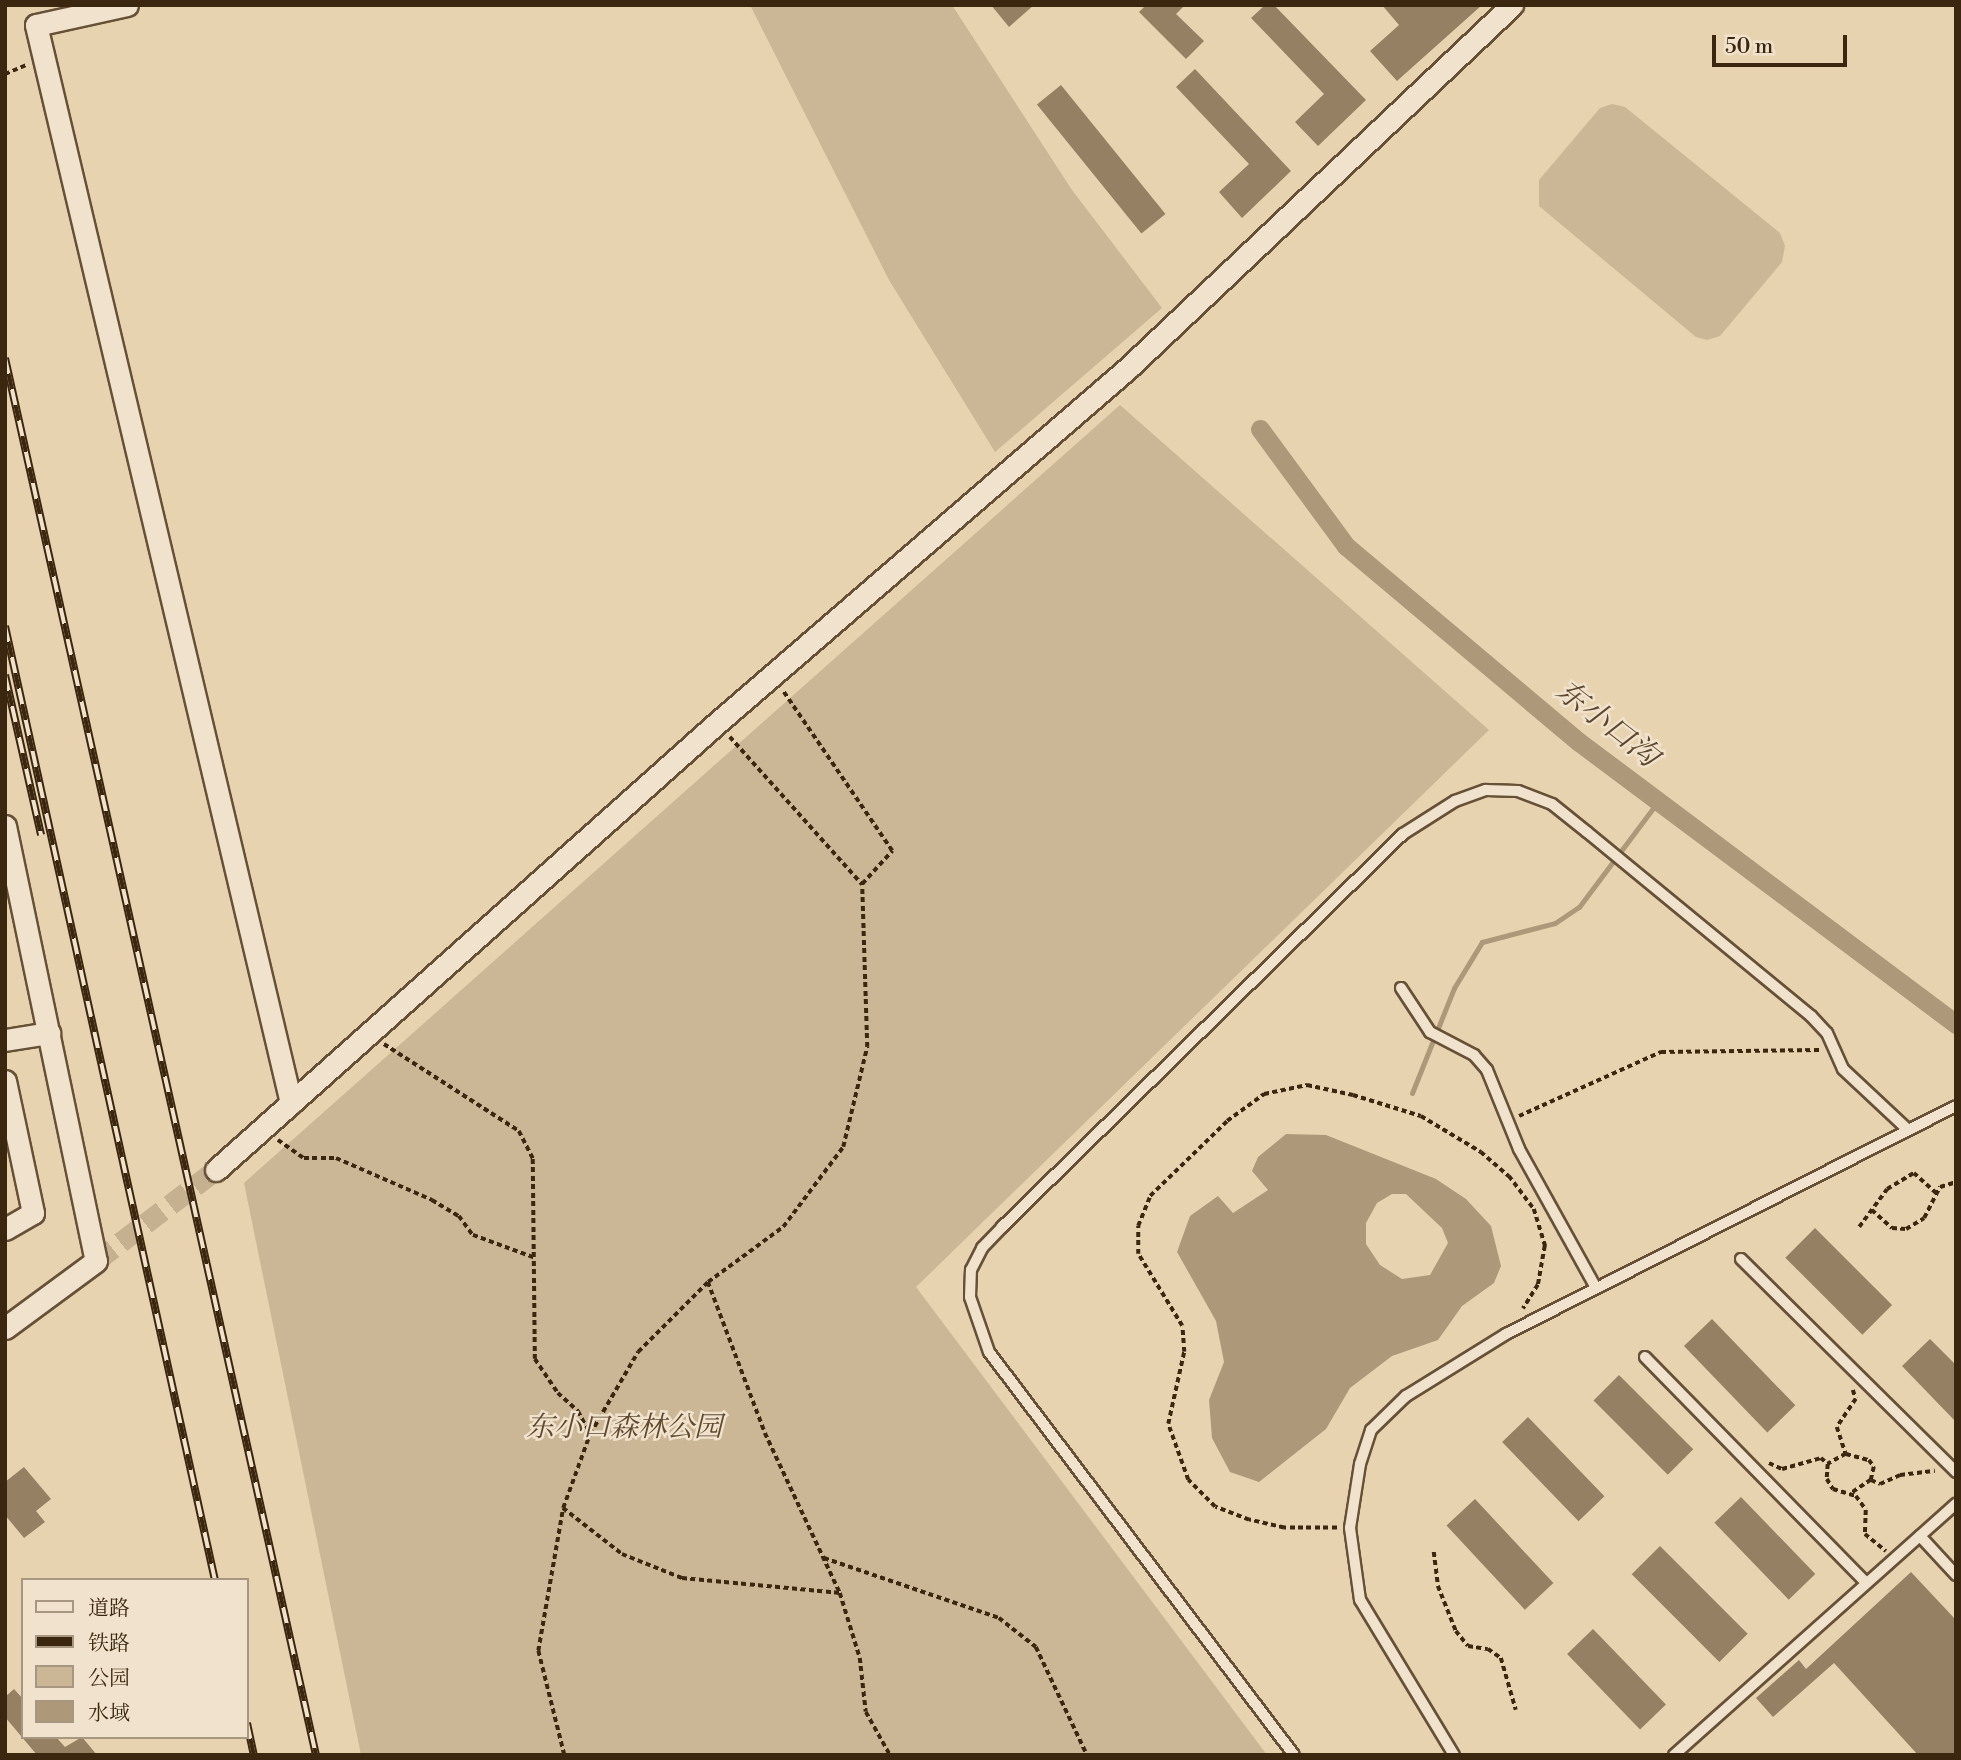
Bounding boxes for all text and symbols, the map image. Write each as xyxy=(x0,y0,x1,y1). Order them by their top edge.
scale bar xyxy=(1716,21,1851,65)
text: 50 m xyxy=(1725,34,1773,60)
water label: 东小口沟 xyxy=(1549,673,1665,775)
park label: 东小口森林公园 xyxy=(526,1411,722,1445)
legend xyxy=(21,1578,248,1739)
text: 道路 xyxy=(88,1596,130,1622)
text: 铁路 xyxy=(88,1631,130,1657)
text: 公园 xyxy=(88,1666,130,1692)
text: 水域 xyxy=(88,1701,130,1727)

